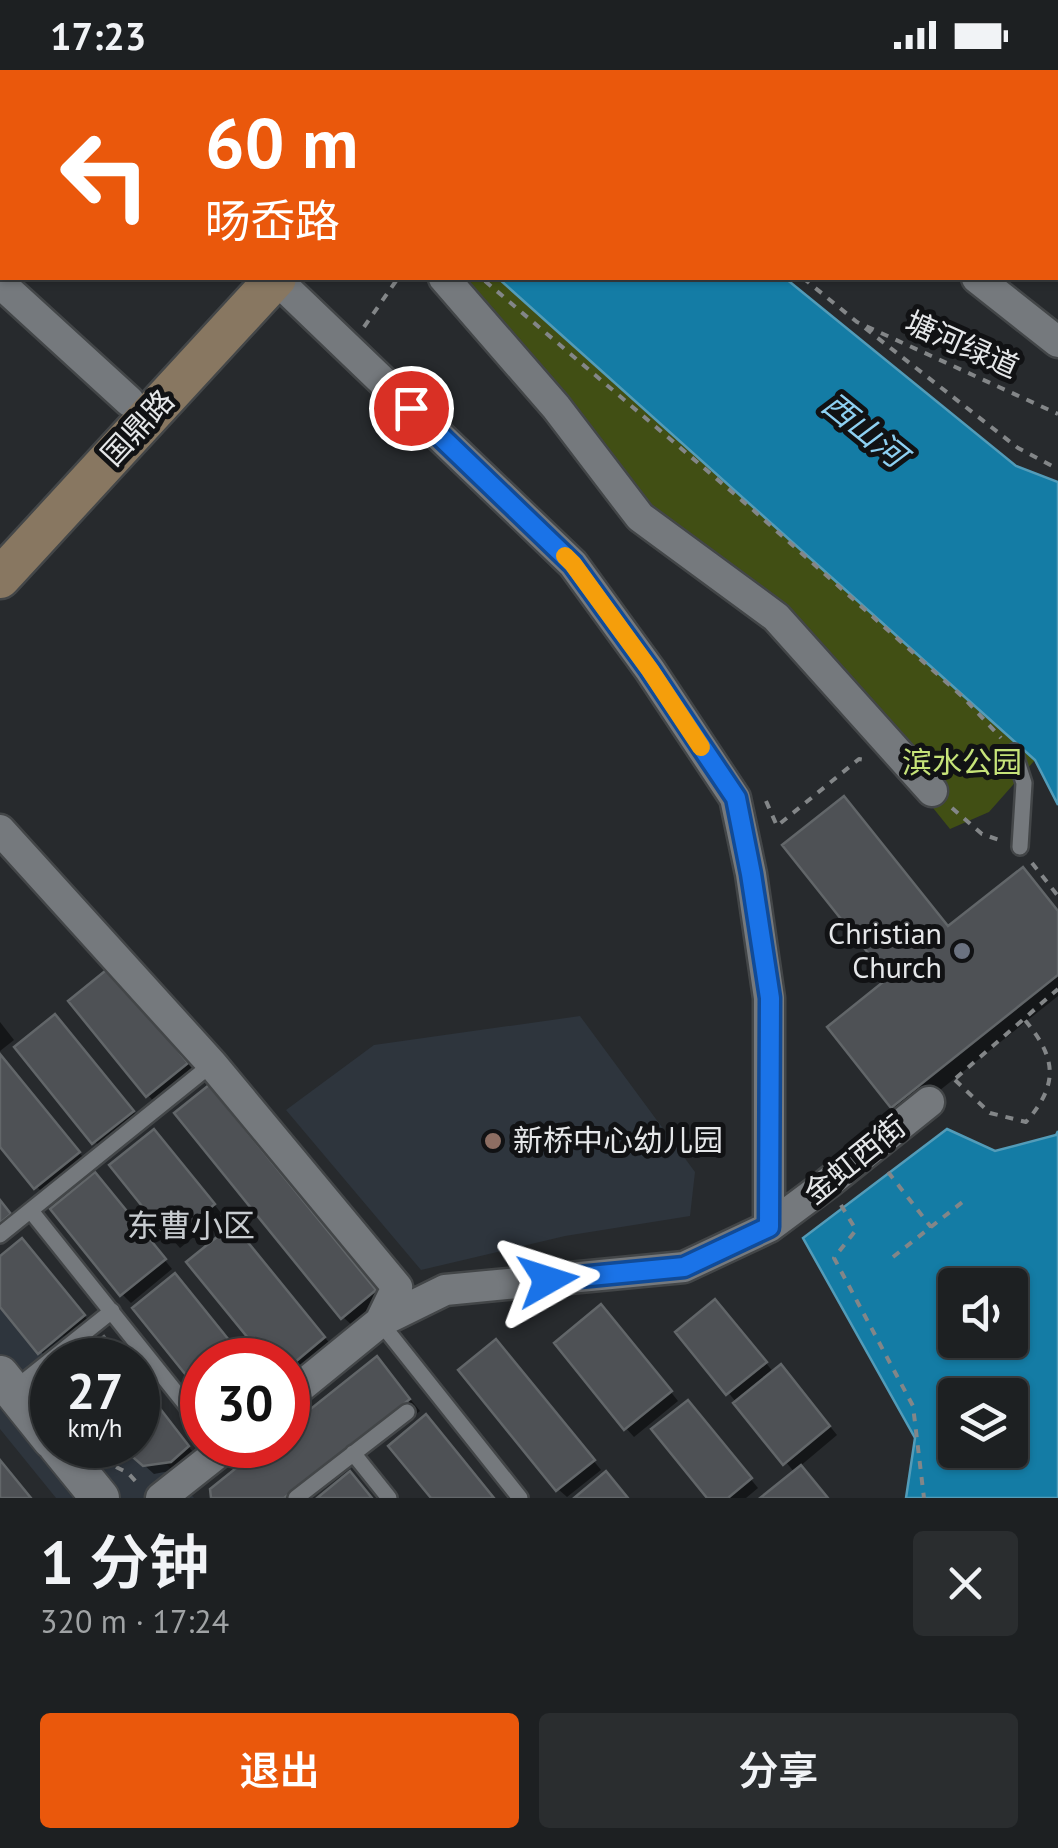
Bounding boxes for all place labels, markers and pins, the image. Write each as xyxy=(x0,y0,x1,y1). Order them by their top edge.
pin xyxy=(369,366,454,451)
place label: Christian Church xyxy=(828,913,942,986)
marker: Christian Church xyxy=(951,940,973,962)
place label: 新桥中心幼儿园 xyxy=(513,1120,723,1159)
marker: 新桥中心幼儿园 xyxy=(482,1130,504,1152)

